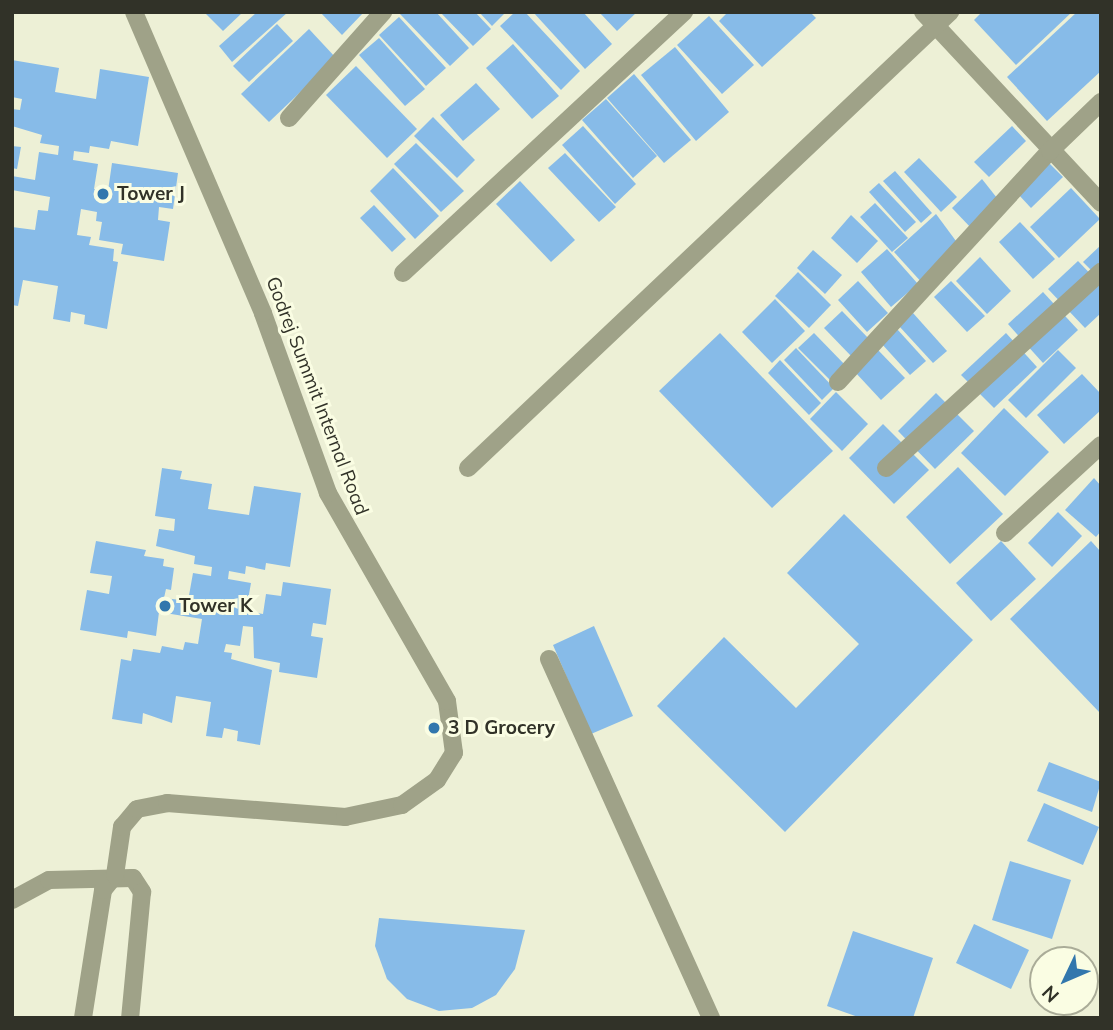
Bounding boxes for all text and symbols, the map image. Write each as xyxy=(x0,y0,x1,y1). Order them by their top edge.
place label: Tower J xyxy=(117,183,185,205)
marker: Tower J xyxy=(95,186,111,202)
street label: Godrej Summit Internal Road xyxy=(261,274,373,518)
place label: Tower K xyxy=(179,595,253,617)
marker: Tower K xyxy=(157,598,173,614)
place label: 3 D Grocery xyxy=(448,717,555,739)
marker: 3 D Grocery xyxy=(426,720,442,736)
north arrow xyxy=(1029,946,1099,1016)
text: N xyxy=(1037,981,1064,1008)

